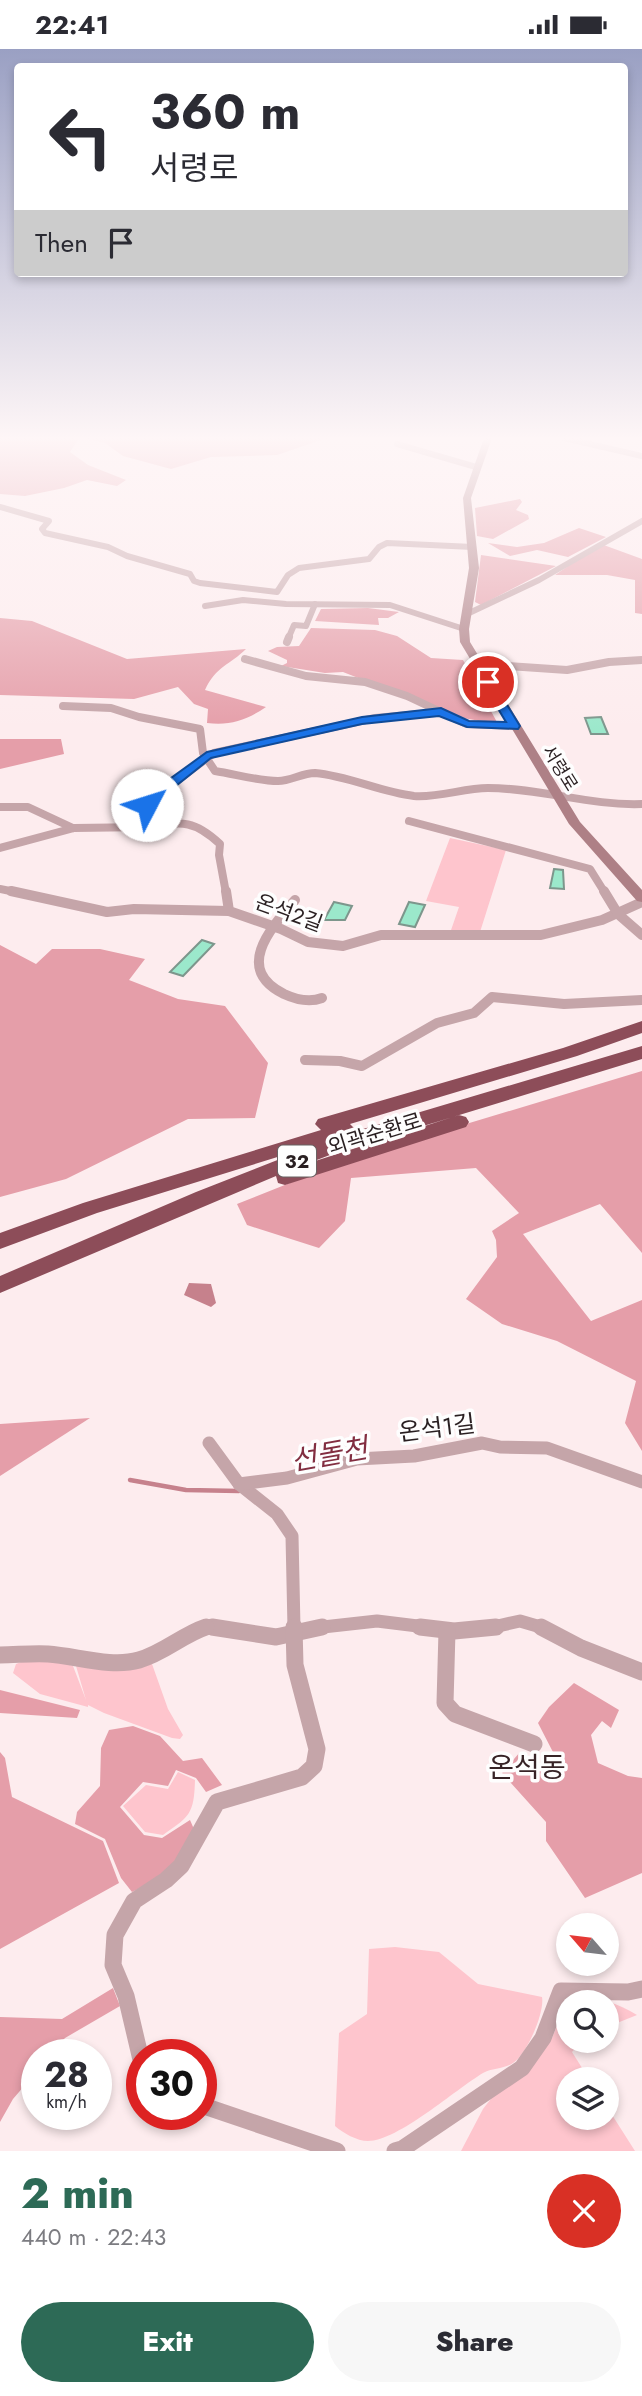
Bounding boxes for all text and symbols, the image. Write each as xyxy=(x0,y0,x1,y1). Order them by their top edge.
text: 22:41 xyxy=(35,6,109,44)
text: 360 m xyxy=(150,77,301,147)
icon: left xyxy=(35,91,126,182)
text: 서령로 xyxy=(150,145,238,191)
text: Then xyxy=(35,224,88,262)
icon: arrive xyxy=(102,224,140,262)
pin xyxy=(458,652,518,712)
icon: arrive xyxy=(469,663,507,701)
street label: 서령로 xyxy=(536,740,584,796)
position arrow xyxy=(110,768,184,842)
street label: 온석2길 xyxy=(251,887,327,939)
street label: 외곽순환로 xyxy=(324,1106,426,1162)
road number: 32 xyxy=(278,1145,316,1177)
street label: 온석1길 xyxy=(397,1405,477,1450)
water label: 선돌천 xyxy=(287,1427,374,1481)
district label: 온석동 xyxy=(488,1747,566,1788)
north arrow xyxy=(556,1913,620,1976)
map controls xyxy=(556,1913,619,2130)
button: search xyxy=(556,1990,619,2053)
speed limit sign: 30 xyxy=(126,2039,217,2130)
text: 28 xyxy=(44,2050,89,2100)
button: layers xyxy=(556,2067,619,2130)
text: km/h xyxy=(46,2089,87,2115)
text: 2 min xyxy=(21,2163,134,2224)
button: close xyxy=(547,2174,621,2248)
text: 440 m · 22:43 xyxy=(21,2220,166,2254)
button: Exit xyxy=(21,2302,314,2382)
button: Share xyxy=(328,2302,621,2382)

